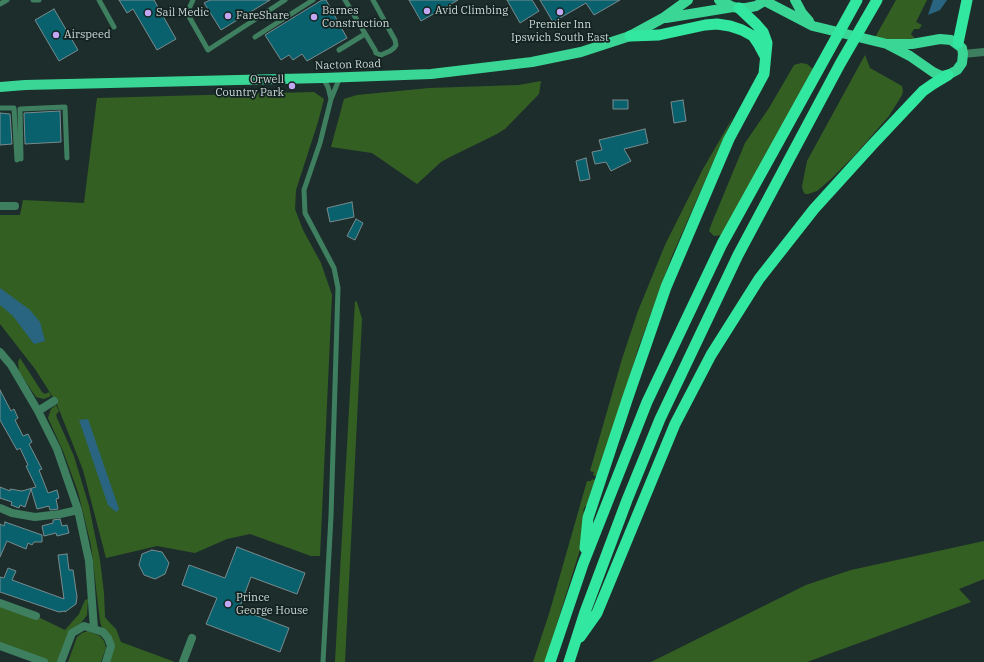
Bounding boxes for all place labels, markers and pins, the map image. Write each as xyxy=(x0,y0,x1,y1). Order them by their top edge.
place label: Barnes Construction xyxy=(322,4,390,30)
place label: Avid Climbing xyxy=(435,4,508,18)
place label: Sail Medic xyxy=(156,6,209,20)
marker: Avid Climbing xyxy=(422,6,432,16)
marker: Premier Inn Ipswich South East xyxy=(555,7,565,17)
marker: Sail Medic xyxy=(143,8,153,18)
place label: FareShare xyxy=(236,9,289,23)
marker: FareShare xyxy=(223,11,233,21)
marker: Barnes Construction xyxy=(309,12,319,22)
place label: Premier Inn Ipswich South East xyxy=(511,18,609,44)
place label: Airspeed xyxy=(64,28,111,42)
marker: Airspeed xyxy=(51,30,61,40)
place label: Orwell Country Park xyxy=(215,73,284,99)
marker: Orwell Country Park xyxy=(287,81,297,91)
place label: Prince George House xyxy=(236,591,308,617)
marker: Prince George House xyxy=(223,599,233,609)

